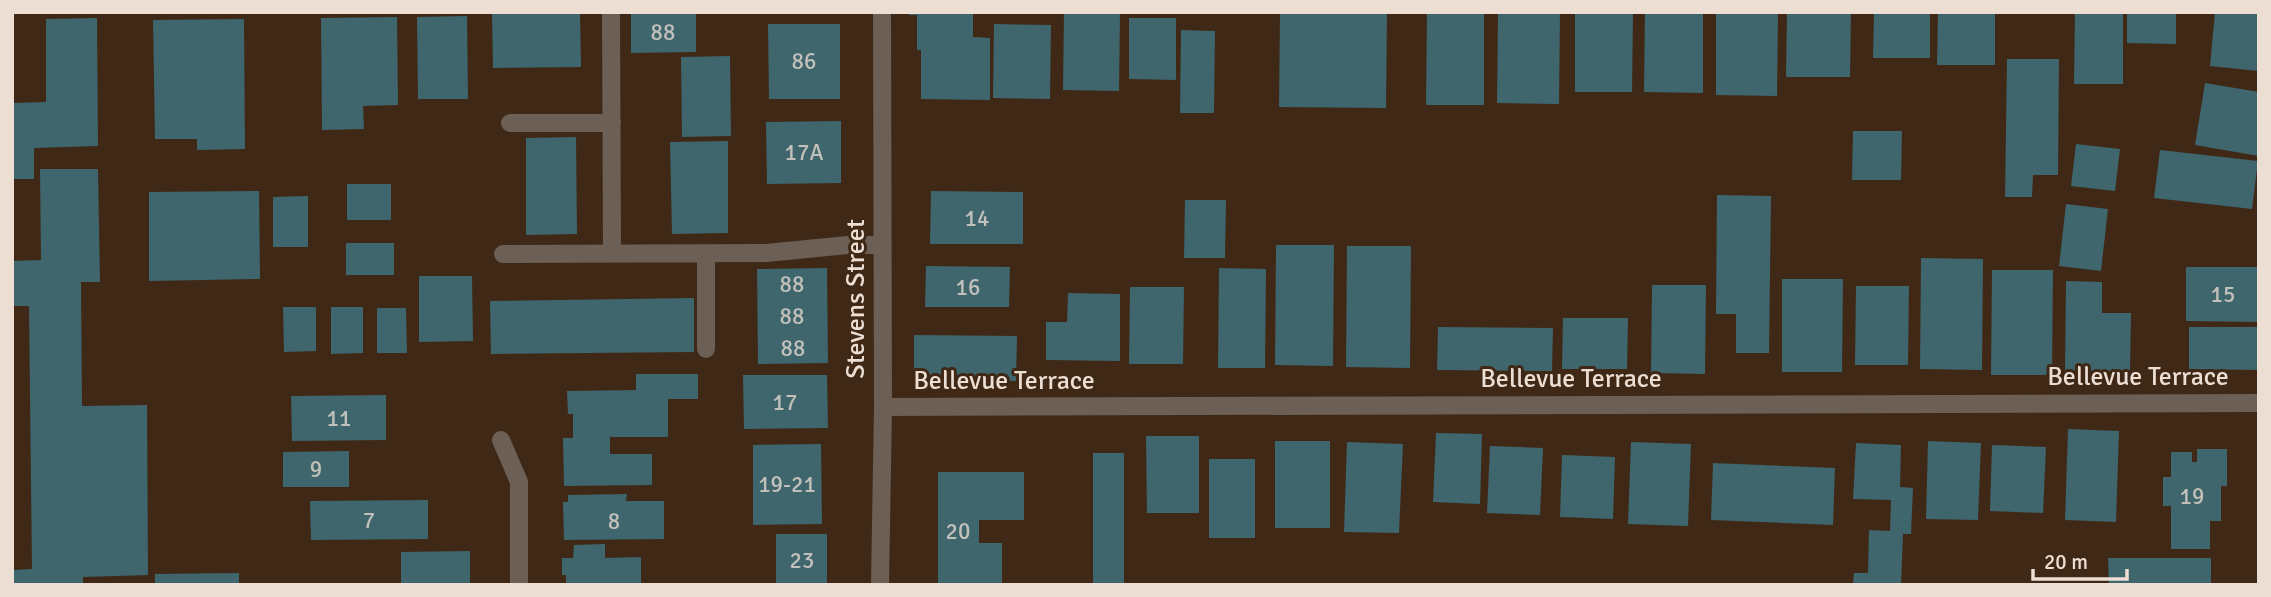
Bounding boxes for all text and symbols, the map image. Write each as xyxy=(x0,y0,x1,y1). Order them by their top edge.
house number: 88 xyxy=(651,18,675,47)
house number: 86 xyxy=(792,47,816,76)
house number: 17A xyxy=(785,138,823,167)
house number: 14 xyxy=(965,204,989,233)
street label: Stevens Street xyxy=(840,219,872,379)
house number: 88 xyxy=(780,270,804,299)
house number: 16 xyxy=(956,273,980,302)
house number: 15 xyxy=(2211,280,2235,309)
house number: 88 xyxy=(780,302,804,331)
house number: 88 xyxy=(781,334,805,363)
street label: Bellevue Terrace xyxy=(2047,361,2229,393)
street label: Bellevue Terrace xyxy=(1480,363,1662,395)
street label: Bellevue Terrace xyxy=(913,365,1095,397)
house number: 17 xyxy=(773,388,797,417)
house number: 11 xyxy=(327,404,351,433)
house number: 9 xyxy=(310,455,322,484)
house number: 19-21 xyxy=(758,470,816,499)
house number: 19 xyxy=(2180,482,2204,511)
house number: 7 xyxy=(363,506,375,535)
house number: 8 xyxy=(608,507,620,536)
house number: 20 xyxy=(946,517,970,546)
scale bar xyxy=(2033,538,2128,582)
house number: 23 xyxy=(790,546,814,575)
text: 20 m xyxy=(2044,549,2088,575)

